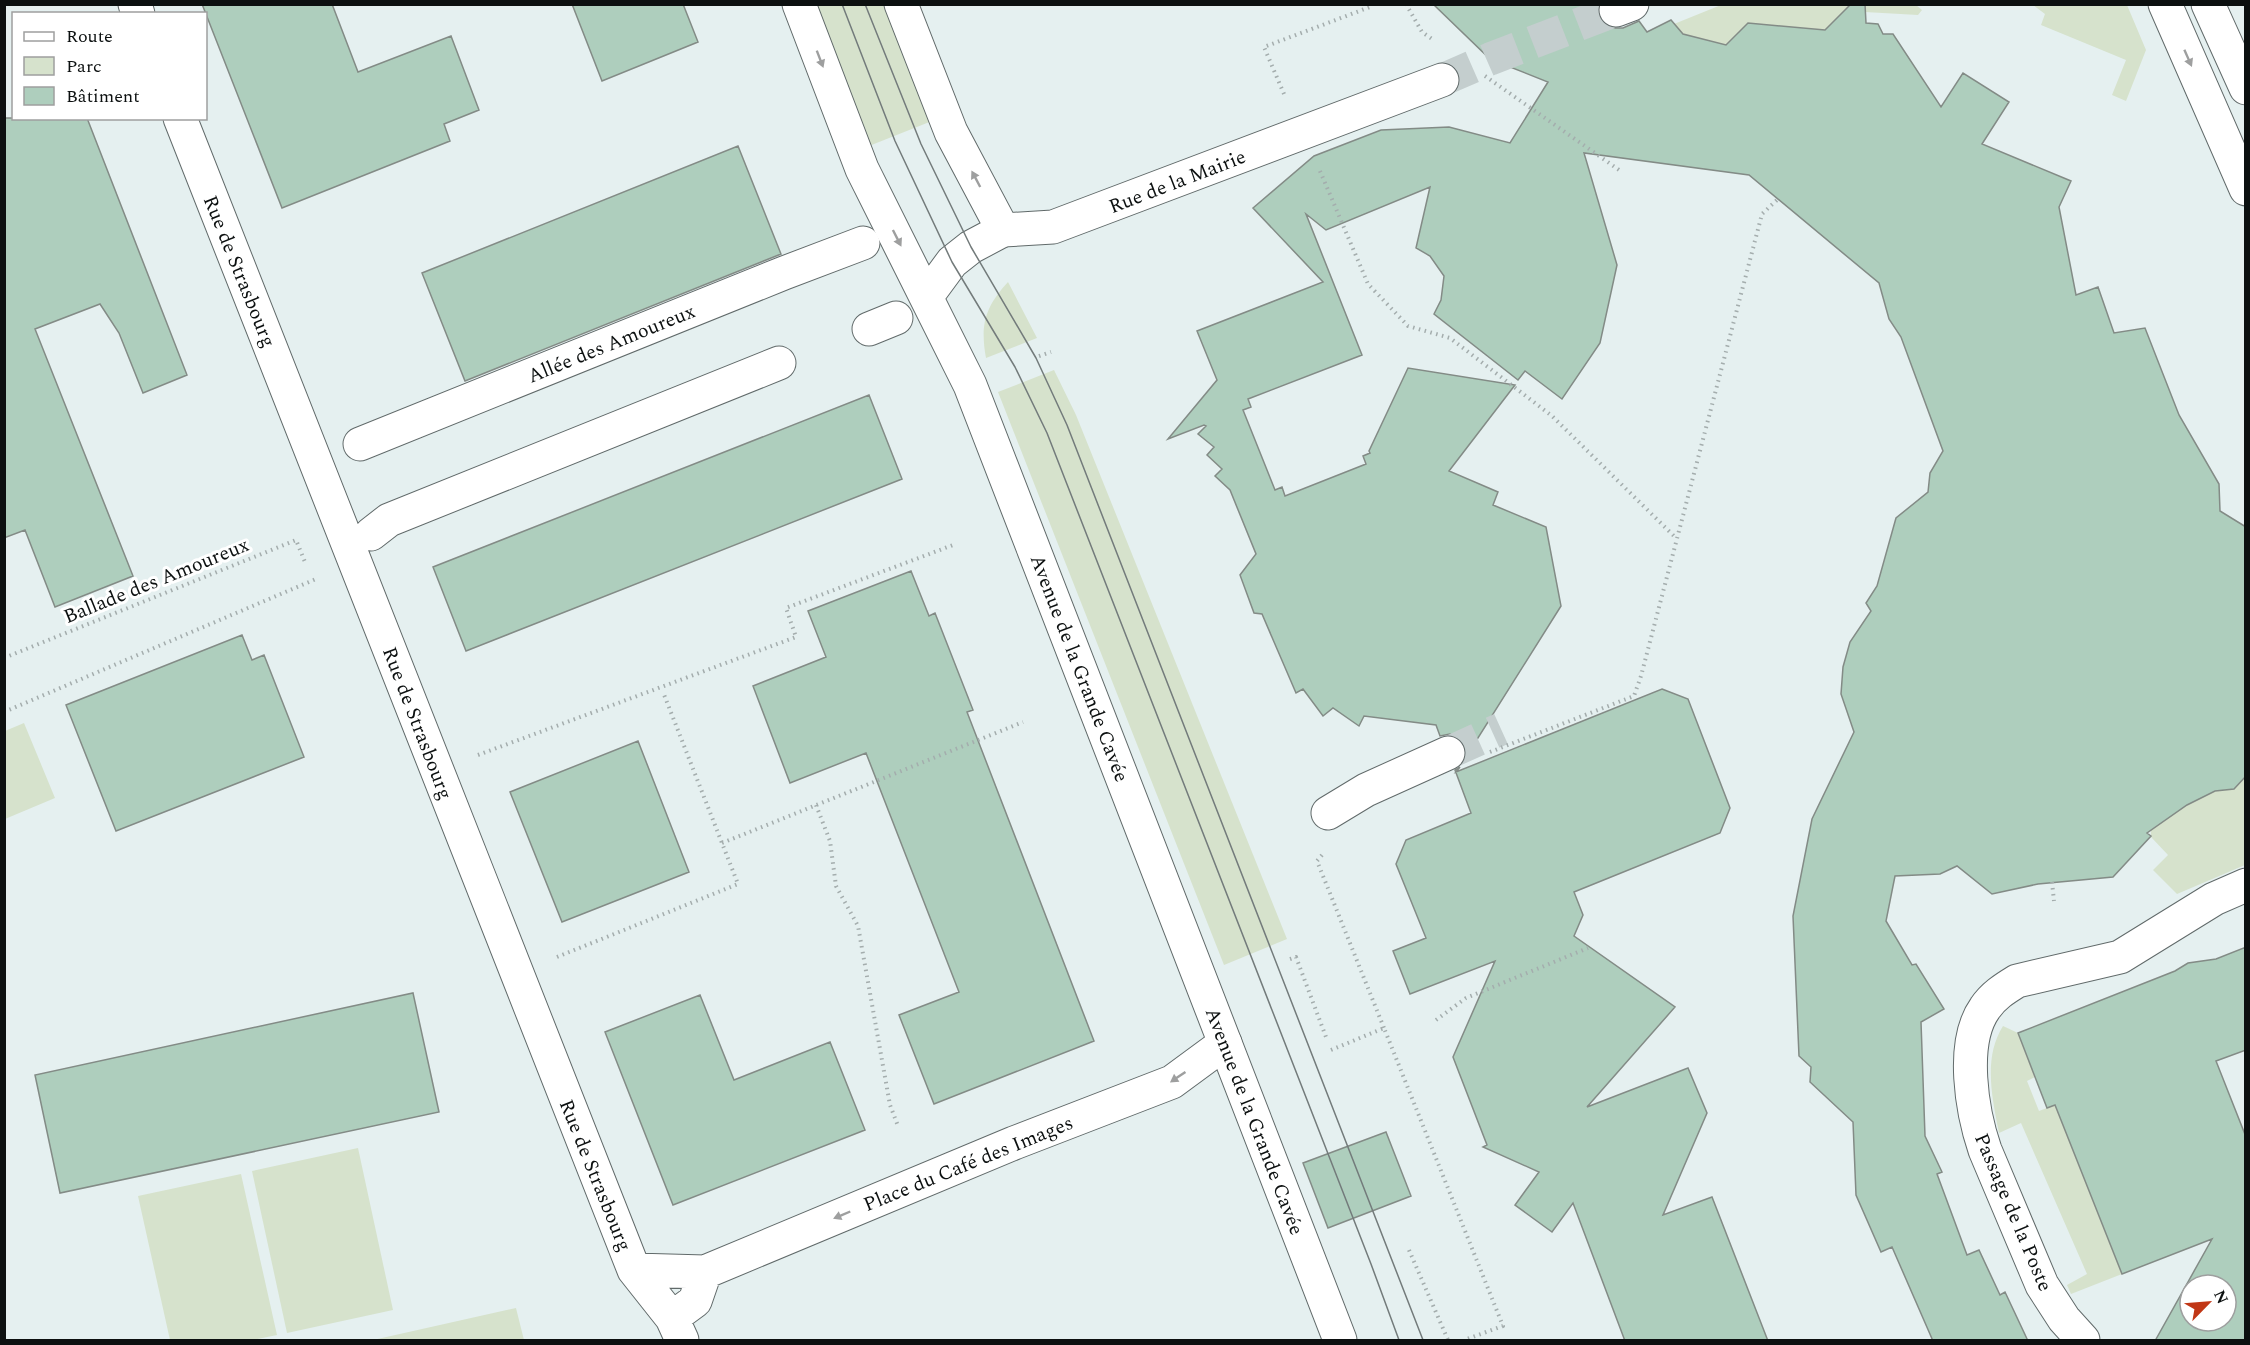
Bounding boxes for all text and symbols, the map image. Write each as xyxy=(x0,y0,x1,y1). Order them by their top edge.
legend xyxy=(12,12,207,120)
text: Route xyxy=(66,23,113,50)
one-way arrow xyxy=(2184,49,2193,67)
one-way arrow xyxy=(816,50,825,68)
text: Parc xyxy=(66,53,102,80)
text: Bâtiment xyxy=(66,83,140,110)
street label: Rue de la Mairie xyxy=(1104,142,1250,222)
one-way arrow xyxy=(971,170,981,187)
street label: Rue de Strasbourg xyxy=(195,191,283,352)
one-way arrow xyxy=(892,229,902,246)
street label: Allée des Amoureux xyxy=(523,297,700,391)
street label: Ballade des Amoureux xyxy=(59,530,254,632)
street label: Avenue de la Grande Cavée xyxy=(1022,550,1136,787)
street label: Rue de Strasbourg xyxy=(374,643,460,804)
street label: Avenue de la Grande Cavée xyxy=(1197,1003,1311,1240)
one-way arrow xyxy=(1170,1071,1186,1083)
street label: Rue de Strasbourg xyxy=(551,1095,639,1256)
street label: Place du Café des Images xyxy=(859,1108,1078,1220)
street label: Passage de la Poste xyxy=(1966,1129,2060,1296)
one-way arrow xyxy=(833,1210,851,1220)
north arrow xyxy=(2178,1273,2238,1333)
text: N xyxy=(2207,1286,2234,1308)

